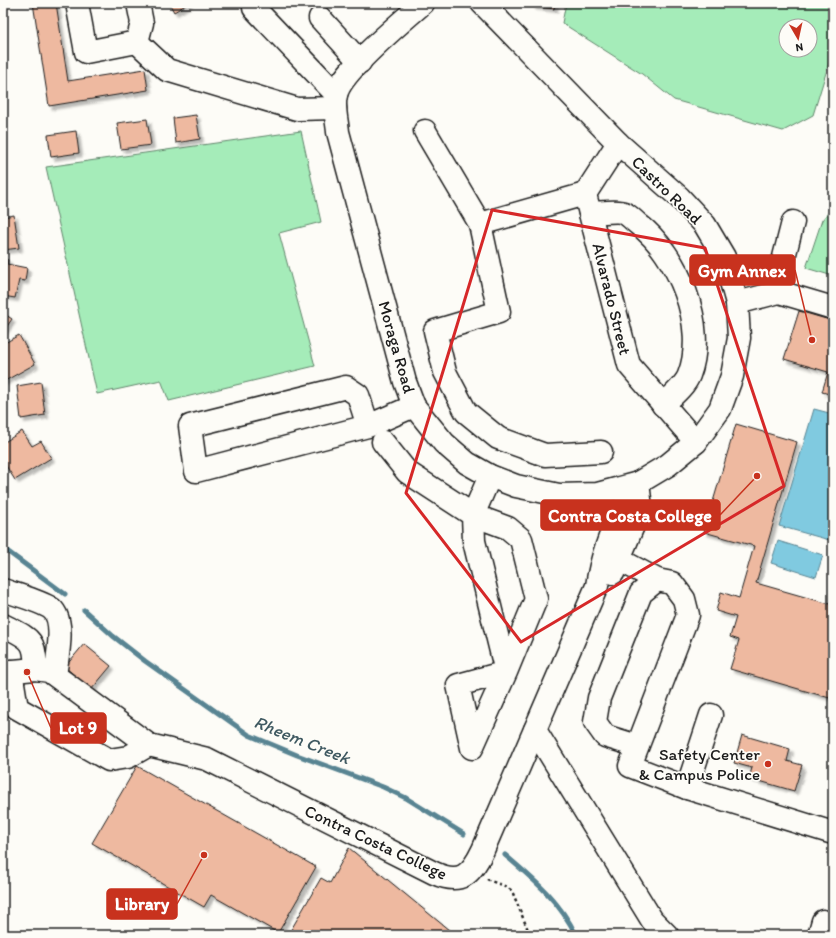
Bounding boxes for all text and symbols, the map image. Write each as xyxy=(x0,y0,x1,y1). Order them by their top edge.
north arrow xyxy=(778,18,818,58)
text: N xyxy=(795,40,804,54)
street label: Castro Road xyxy=(628,152,707,229)
street label: Alvarado Street xyxy=(588,241,636,357)
callout: Gym Annex xyxy=(690,255,795,285)
text: Gym Annex xyxy=(698,260,787,282)
street label: Moraga Road xyxy=(374,299,420,396)
callout: Contra Costa College xyxy=(541,500,720,530)
text: Contra Costa College xyxy=(548,505,712,527)
water label: Rheem Creek xyxy=(251,711,355,770)
callout: Lot 9 xyxy=(51,713,106,743)
text: Lot 9 xyxy=(59,717,97,739)
place label: Safety Center & Campus Police xyxy=(639,744,760,784)
marker: Safety Center & Campus Police xyxy=(763,759,773,769)
street label: Contra Costa College xyxy=(302,800,450,884)
callout: Library xyxy=(107,889,177,919)
text: Library xyxy=(115,893,170,915)

